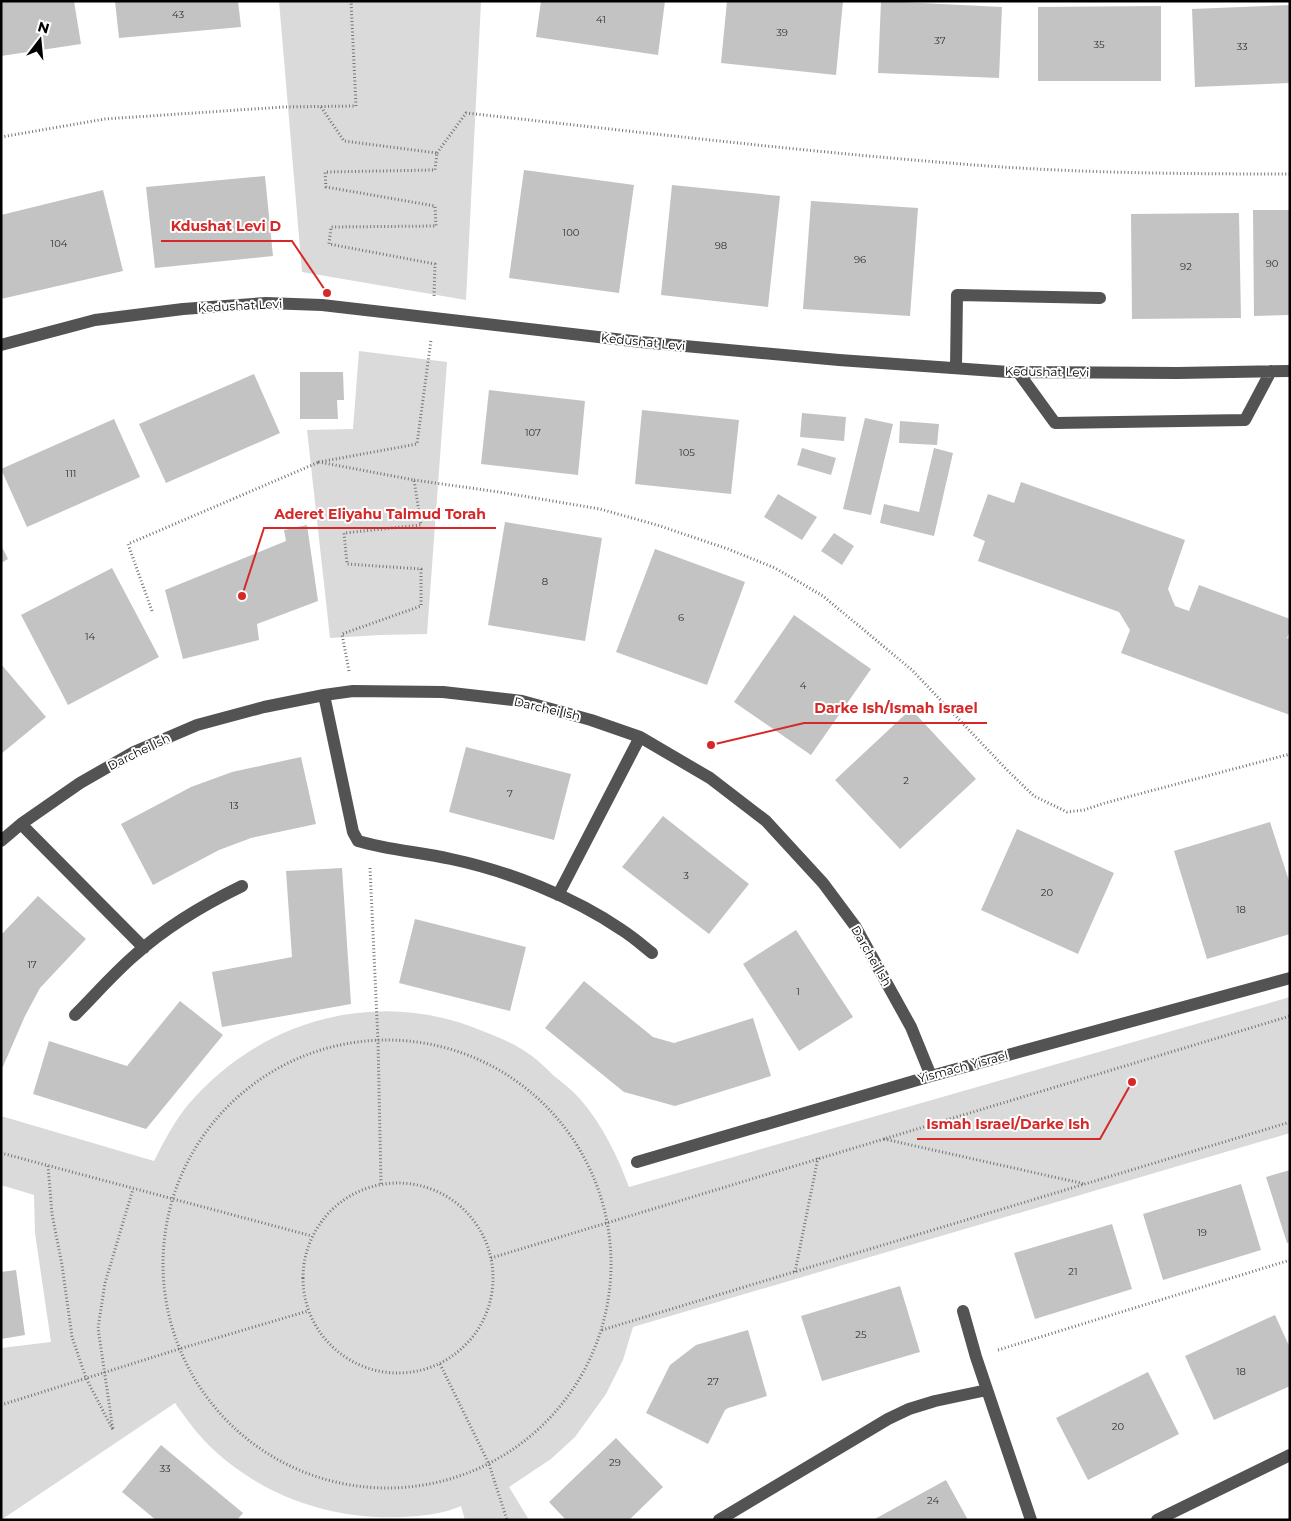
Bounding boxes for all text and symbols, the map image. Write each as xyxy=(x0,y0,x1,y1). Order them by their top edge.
house number: 43 xyxy=(172,8,184,21)
house number: 41 xyxy=(596,13,606,26)
north arrow xyxy=(15,15,65,65)
text: N xyxy=(36,17,52,38)
house number: 39 xyxy=(776,26,788,39)
house number: 37 xyxy=(934,34,946,47)
house number: 35 xyxy=(1093,38,1105,51)
house number: 33 xyxy=(1236,40,1248,53)
callout: Kdushat Levi D xyxy=(161,212,292,241)
text: Kdushat Levi D xyxy=(171,217,282,235)
house number: 100 xyxy=(563,226,580,239)
house number: 104 xyxy=(51,237,68,250)
house number: 98 xyxy=(715,239,727,252)
house number: 96 xyxy=(854,253,866,266)
house number: 90 xyxy=(1266,257,1279,270)
house number: 92 xyxy=(1180,260,1192,273)
street label: Kedushat Levi xyxy=(197,296,283,315)
street label: Kedushat Levi xyxy=(600,330,686,353)
street label: Kedushat Levi xyxy=(1005,363,1089,380)
house number: 107 xyxy=(525,426,541,439)
house number: 105 xyxy=(679,446,695,459)
house number: 111 xyxy=(66,467,76,480)
callout: Aderet Eliyahu Talmud Torah xyxy=(264,499,496,528)
text: Aderet Eliyahu Talmud Torah xyxy=(273,505,486,523)
house number: 8 xyxy=(542,575,548,588)
house number: 6 xyxy=(678,611,684,624)
house number: 14 xyxy=(85,630,95,643)
house number: 4 xyxy=(800,679,807,692)
street label: Darchei Ish xyxy=(512,694,582,723)
callout: Darke Ish/Ismah Israel xyxy=(804,694,987,723)
text: Darke Ish/Ismah Israel xyxy=(814,699,978,717)
street label: Darchei Ish xyxy=(105,730,172,773)
house number: 2 xyxy=(903,774,909,787)
house number: 7 xyxy=(507,787,513,800)
house number: 13 xyxy=(229,799,239,812)
house number: 3 xyxy=(683,869,689,882)
house number: 20 xyxy=(1041,886,1054,899)
house number: 18 xyxy=(1236,903,1246,916)
street label: Darchei Ish xyxy=(848,923,895,989)
house number: 17 xyxy=(27,958,37,971)
house number: 1 xyxy=(796,985,800,998)
street label: Yismach Yisrael xyxy=(916,1047,1010,1086)
callout: Ismah Israel/Darke Ish xyxy=(917,1110,1100,1139)
text: Ismah Israel/Darke Ish xyxy=(926,1115,1090,1133)
house number: 19 xyxy=(1197,1226,1207,1239)
house number: 21 xyxy=(1068,1265,1078,1278)
house number: 25 xyxy=(855,1328,867,1341)
house number: 18 xyxy=(1236,1365,1246,1378)
house number: 27 xyxy=(707,1375,719,1388)
house number: 20 xyxy=(1112,1420,1125,1433)
house number: 29 xyxy=(609,1456,621,1469)
house number: 33 xyxy=(159,1462,171,1475)
house number: 24 xyxy=(927,1494,939,1507)

